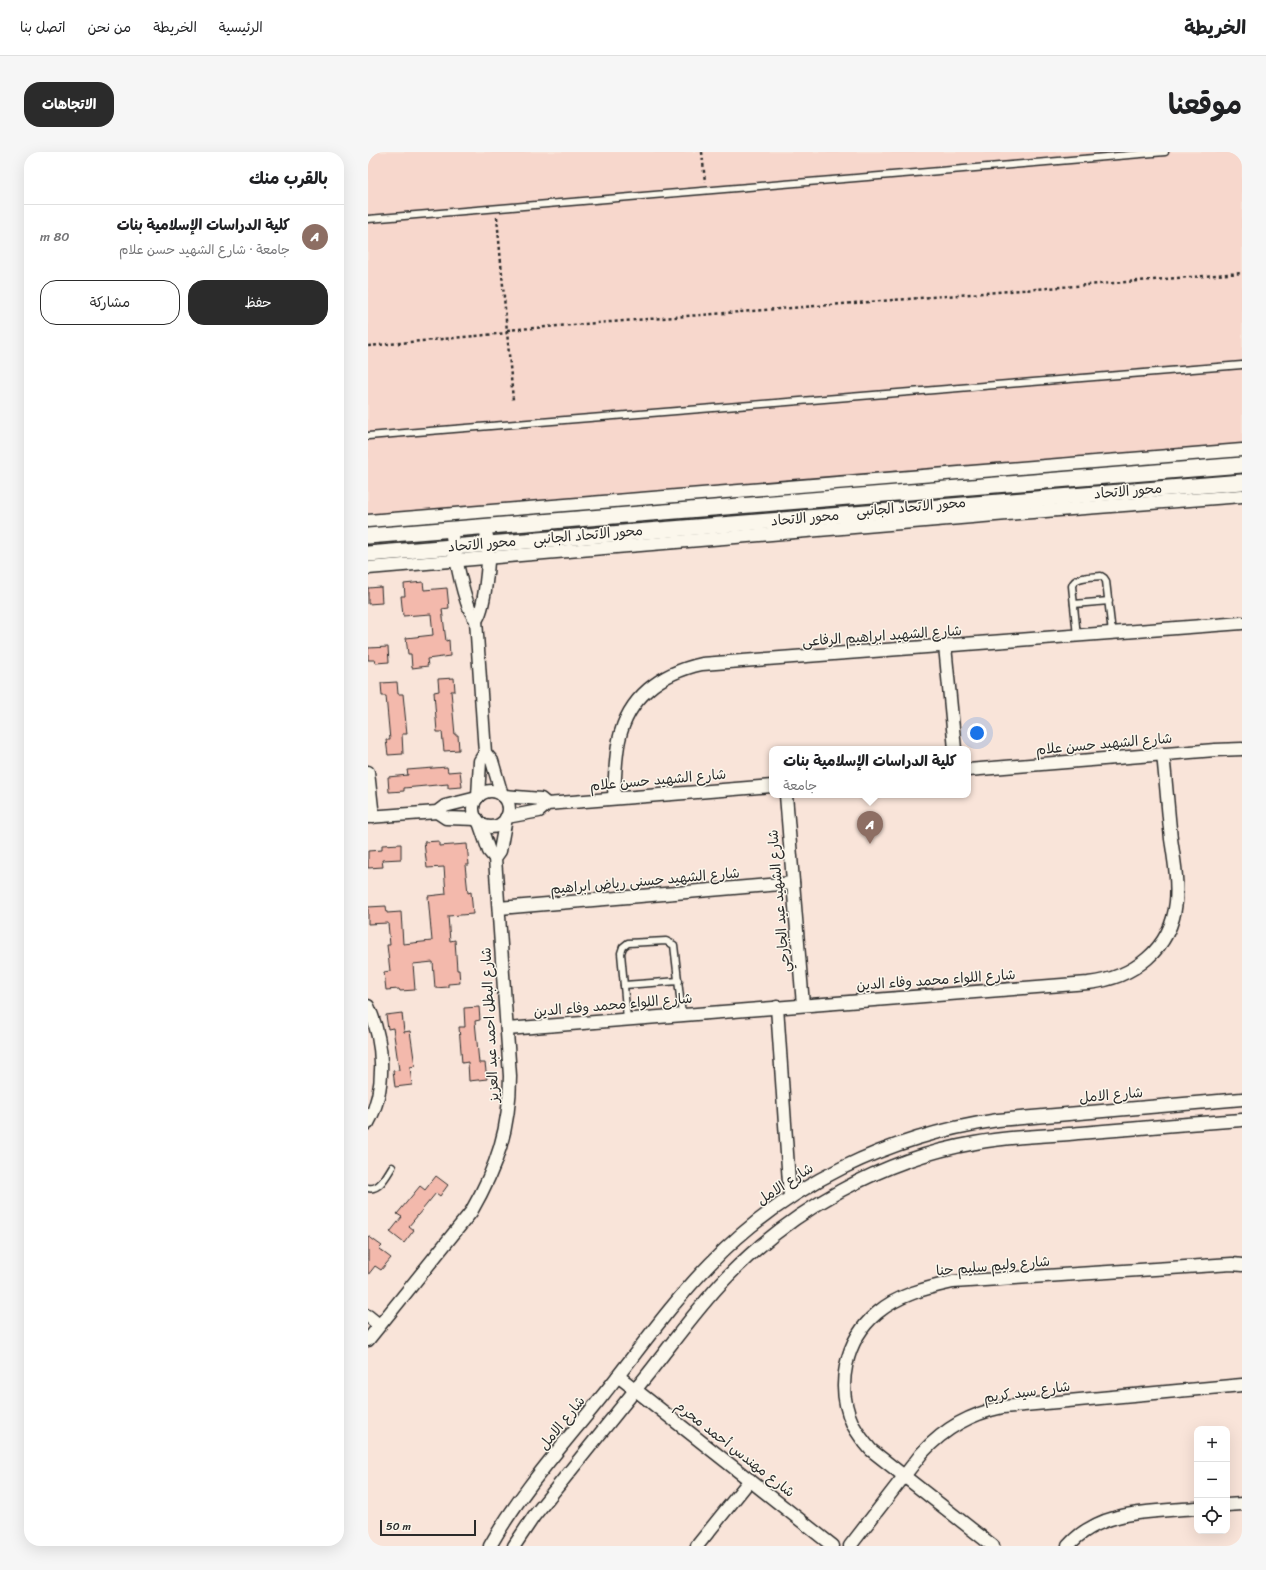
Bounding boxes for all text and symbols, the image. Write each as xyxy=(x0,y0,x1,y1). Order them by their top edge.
text: الخريطة xyxy=(1184,11,1246,44)
text: اتصل بنا xyxy=(20,15,66,40)
text: من نحن xyxy=(88,15,131,40)
text: الخريطة xyxy=(153,15,197,40)
text: الرئيسية xyxy=(219,15,263,40)
text: موقعنا xyxy=(1168,80,1242,129)
button: الاتجاهات xyxy=(24,82,114,127)
text: بالقرب منك xyxy=(249,163,328,193)
text: كلية الدراسات الإسلامية بنات xyxy=(117,212,290,238)
text: 80 m xyxy=(40,225,69,248)
text: A xyxy=(311,225,319,248)
text: جامعة · شارع الشهيد حسن علام xyxy=(119,238,290,261)
button: مشاركة xyxy=(40,280,180,325)
button: حفظ xyxy=(188,280,328,325)
street label: محور الاتحاد xyxy=(1093,476,1163,506)
street label: محور الاتحاد الجانبى xyxy=(855,490,967,524)
street label: محور الاتحاد xyxy=(770,503,840,533)
street label: محور الاتحاد الجانبى xyxy=(532,518,644,552)
street label: محور الاتحاد xyxy=(447,529,517,559)
street label: شارع الشهيد ابراهيم الرفاعى xyxy=(801,618,963,654)
your location xyxy=(967,723,987,743)
street label: شارع الشهيد حسن علام xyxy=(1035,726,1173,762)
popup xyxy=(769,746,971,798)
text: كلية الدراسات الإسلامية بنات xyxy=(783,748,957,774)
street label: شارع الشهيد حسن علام xyxy=(589,762,727,798)
text: جامعة xyxy=(783,774,817,797)
pin: A xyxy=(857,811,883,844)
street label: شارع الشهيد عيد الجارحي xyxy=(760,828,798,974)
street label: شارع الشهيد حسنى رياض ابراهيم xyxy=(549,860,741,902)
street label: شارع البطل احمد عبد العزيز xyxy=(473,947,507,1104)
street label: شارع اللواء محمد وفاء الدين xyxy=(856,962,1016,998)
street label: شارع اللواء محمد وفاء الدين xyxy=(533,986,693,1024)
street label: شارع الامل xyxy=(1078,1080,1144,1110)
street label: شارع الامل xyxy=(751,1156,819,1212)
street label: شارع وليم سليم حنا xyxy=(935,1249,1051,1283)
street label: شارع سيد كريم xyxy=(982,1374,1072,1410)
street label: شارع الامل xyxy=(532,1390,592,1456)
street label: شارع مهندس أحمد محرم xyxy=(669,1394,801,1504)
map controls xyxy=(1194,1426,1230,1534)
button: + xyxy=(1194,1426,1230,1462)
button: − xyxy=(1194,1462,1230,1498)
button: locate xyxy=(1194,1498,1230,1534)
text: 50 m xyxy=(386,1517,411,1536)
scale bar xyxy=(380,1518,476,1537)

